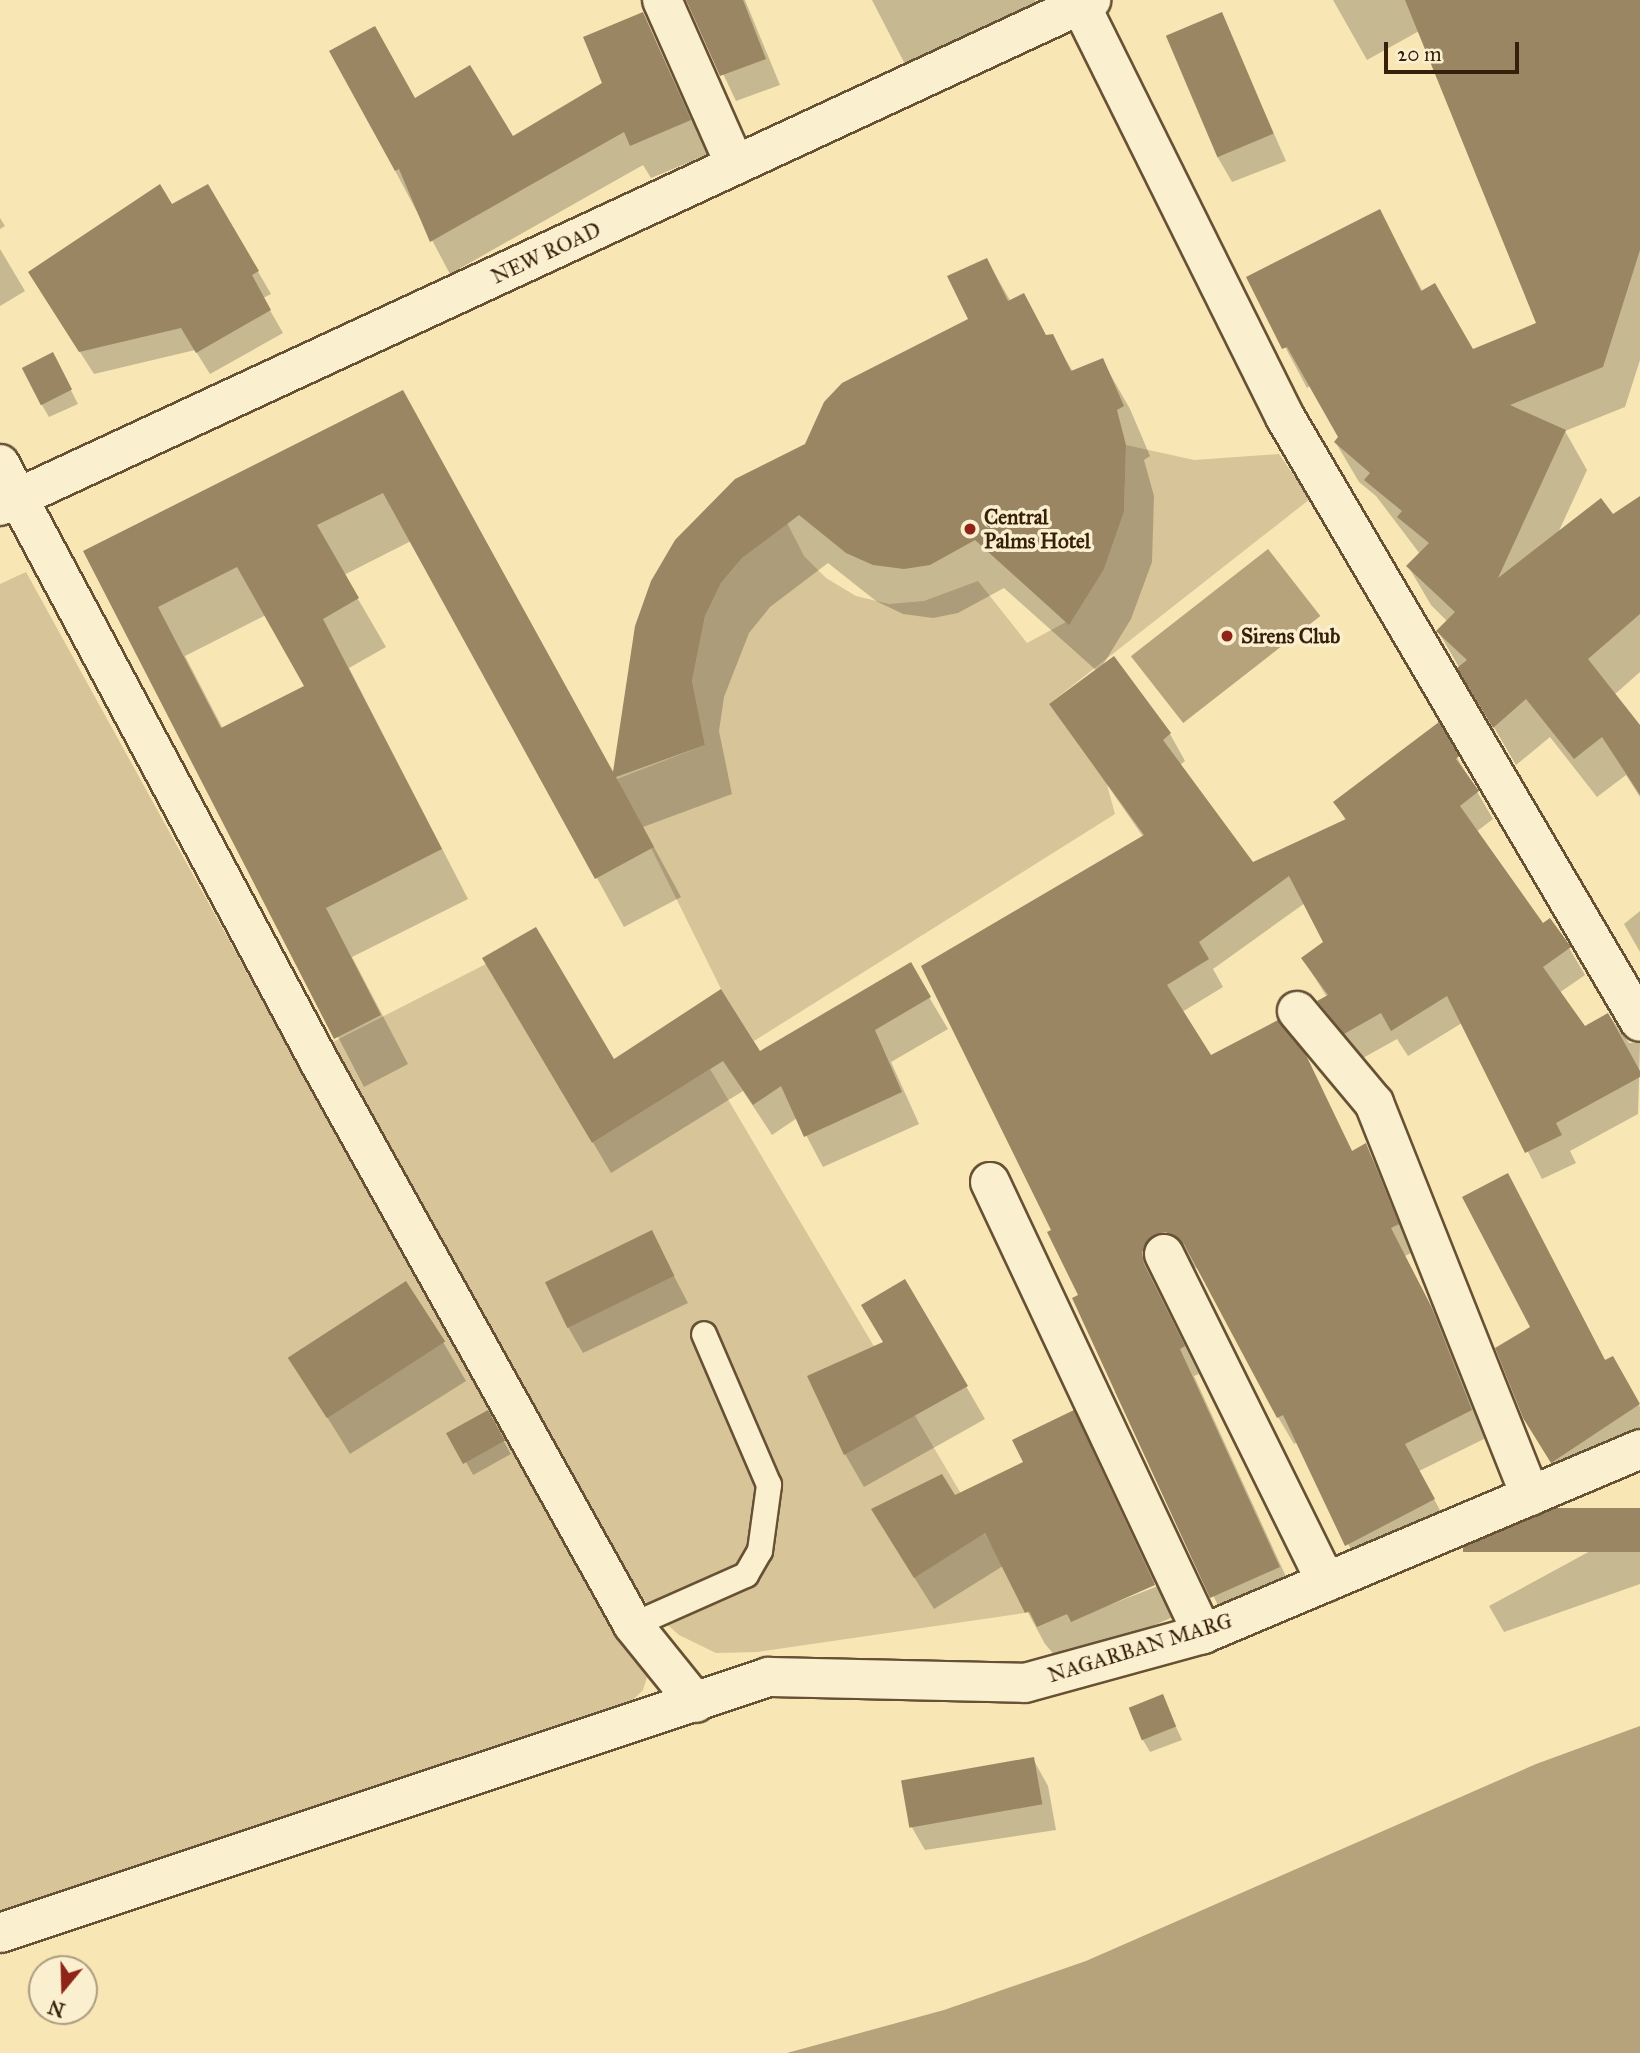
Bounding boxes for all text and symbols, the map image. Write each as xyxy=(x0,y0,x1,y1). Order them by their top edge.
scale bar xyxy=(1388,28,1523,72)
text: 20 m xyxy=(1397,41,1442,67)
street label: NEW ROAD xyxy=(487,217,605,289)
place label: Central Palms Hotel xyxy=(984,504,1091,554)
marker: Central Palms Hotel xyxy=(962,521,978,537)
place label: Sirens Club xyxy=(1241,623,1340,649)
marker: Sirens Club xyxy=(1219,628,1235,644)
street label: NAGARBAN MARG xyxy=(1045,1608,1235,1688)
north arrow xyxy=(28,1955,98,2025)
text: N xyxy=(45,1995,68,2022)

